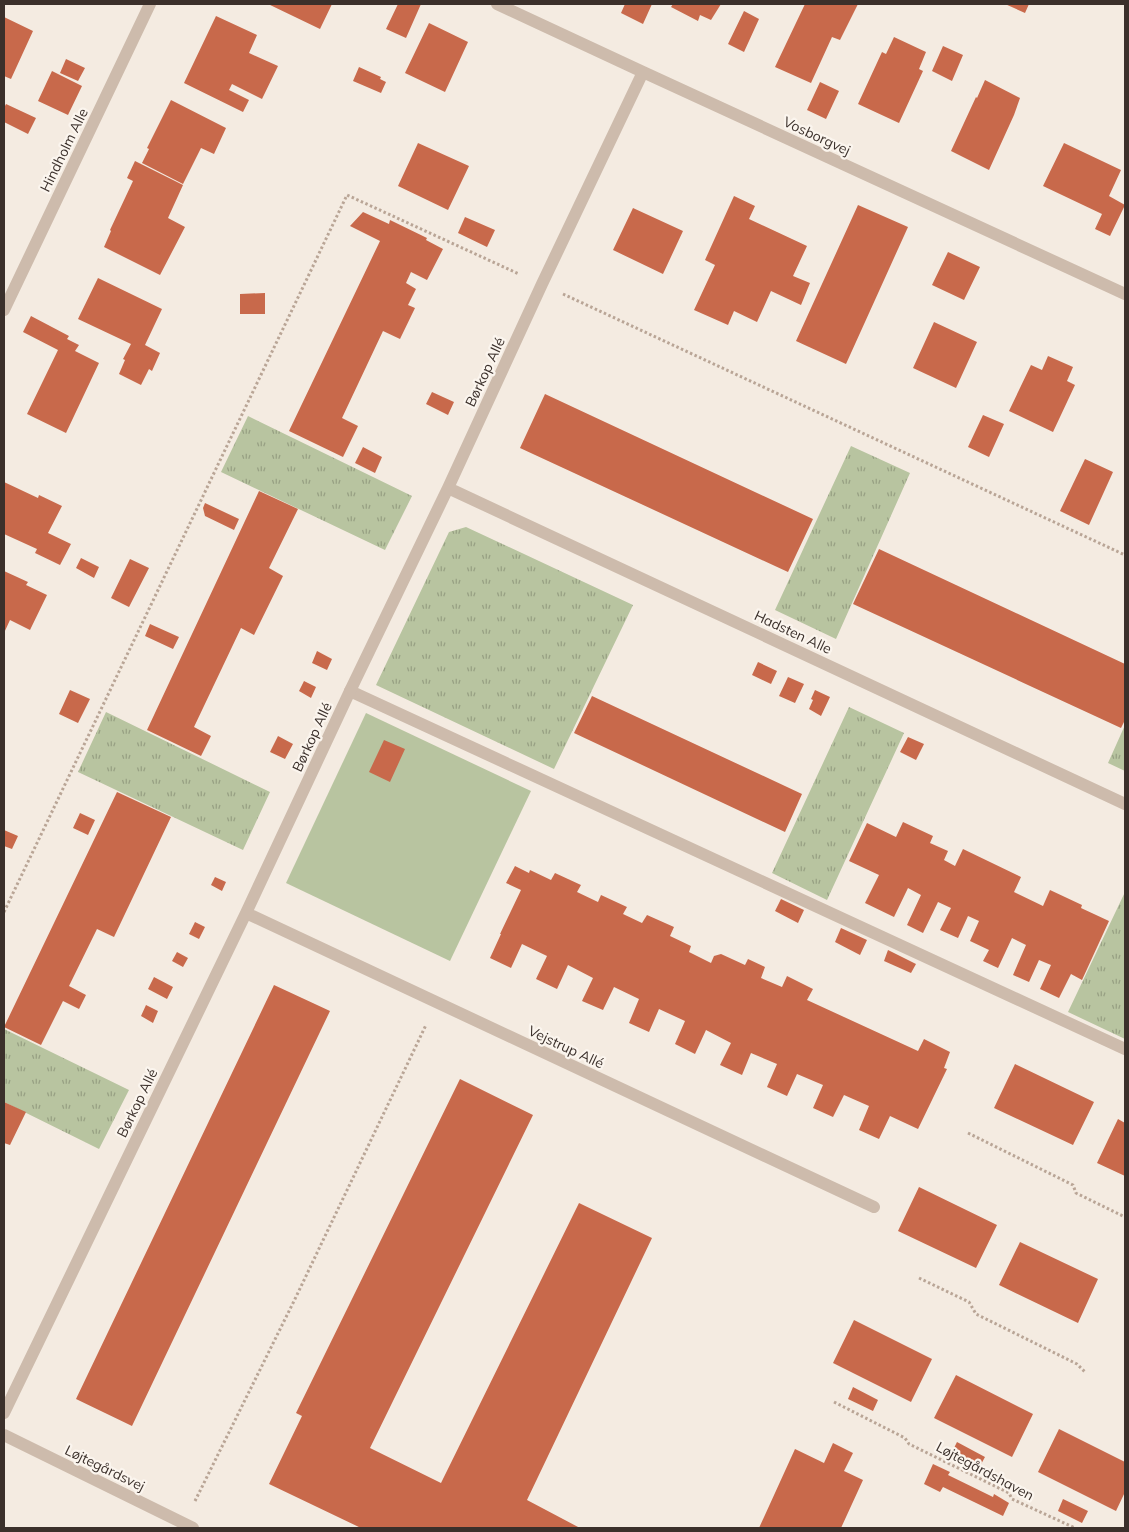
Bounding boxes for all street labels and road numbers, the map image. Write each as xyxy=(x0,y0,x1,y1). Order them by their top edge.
street label: Hindholm Alle xyxy=(36,105,92,195)
street label: Vosborgvej xyxy=(781,113,853,159)
street label: Børkop Allé xyxy=(461,335,509,409)
street label: Hadsten Alle xyxy=(751,606,835,658)
street label: Børkop Allé xyxy=(288,700,336,774)
street label: Vejstrup Allé xyxy=(525,1022,607,1072)
street label: Børkop Allé xyxy=(113,1066,161,1140)
street label: Løjtegårdshaven xyxy=(933,1438,1037,1504)
street label: Løjtegårdsvej xyxy=(62,1441,148,1495)

